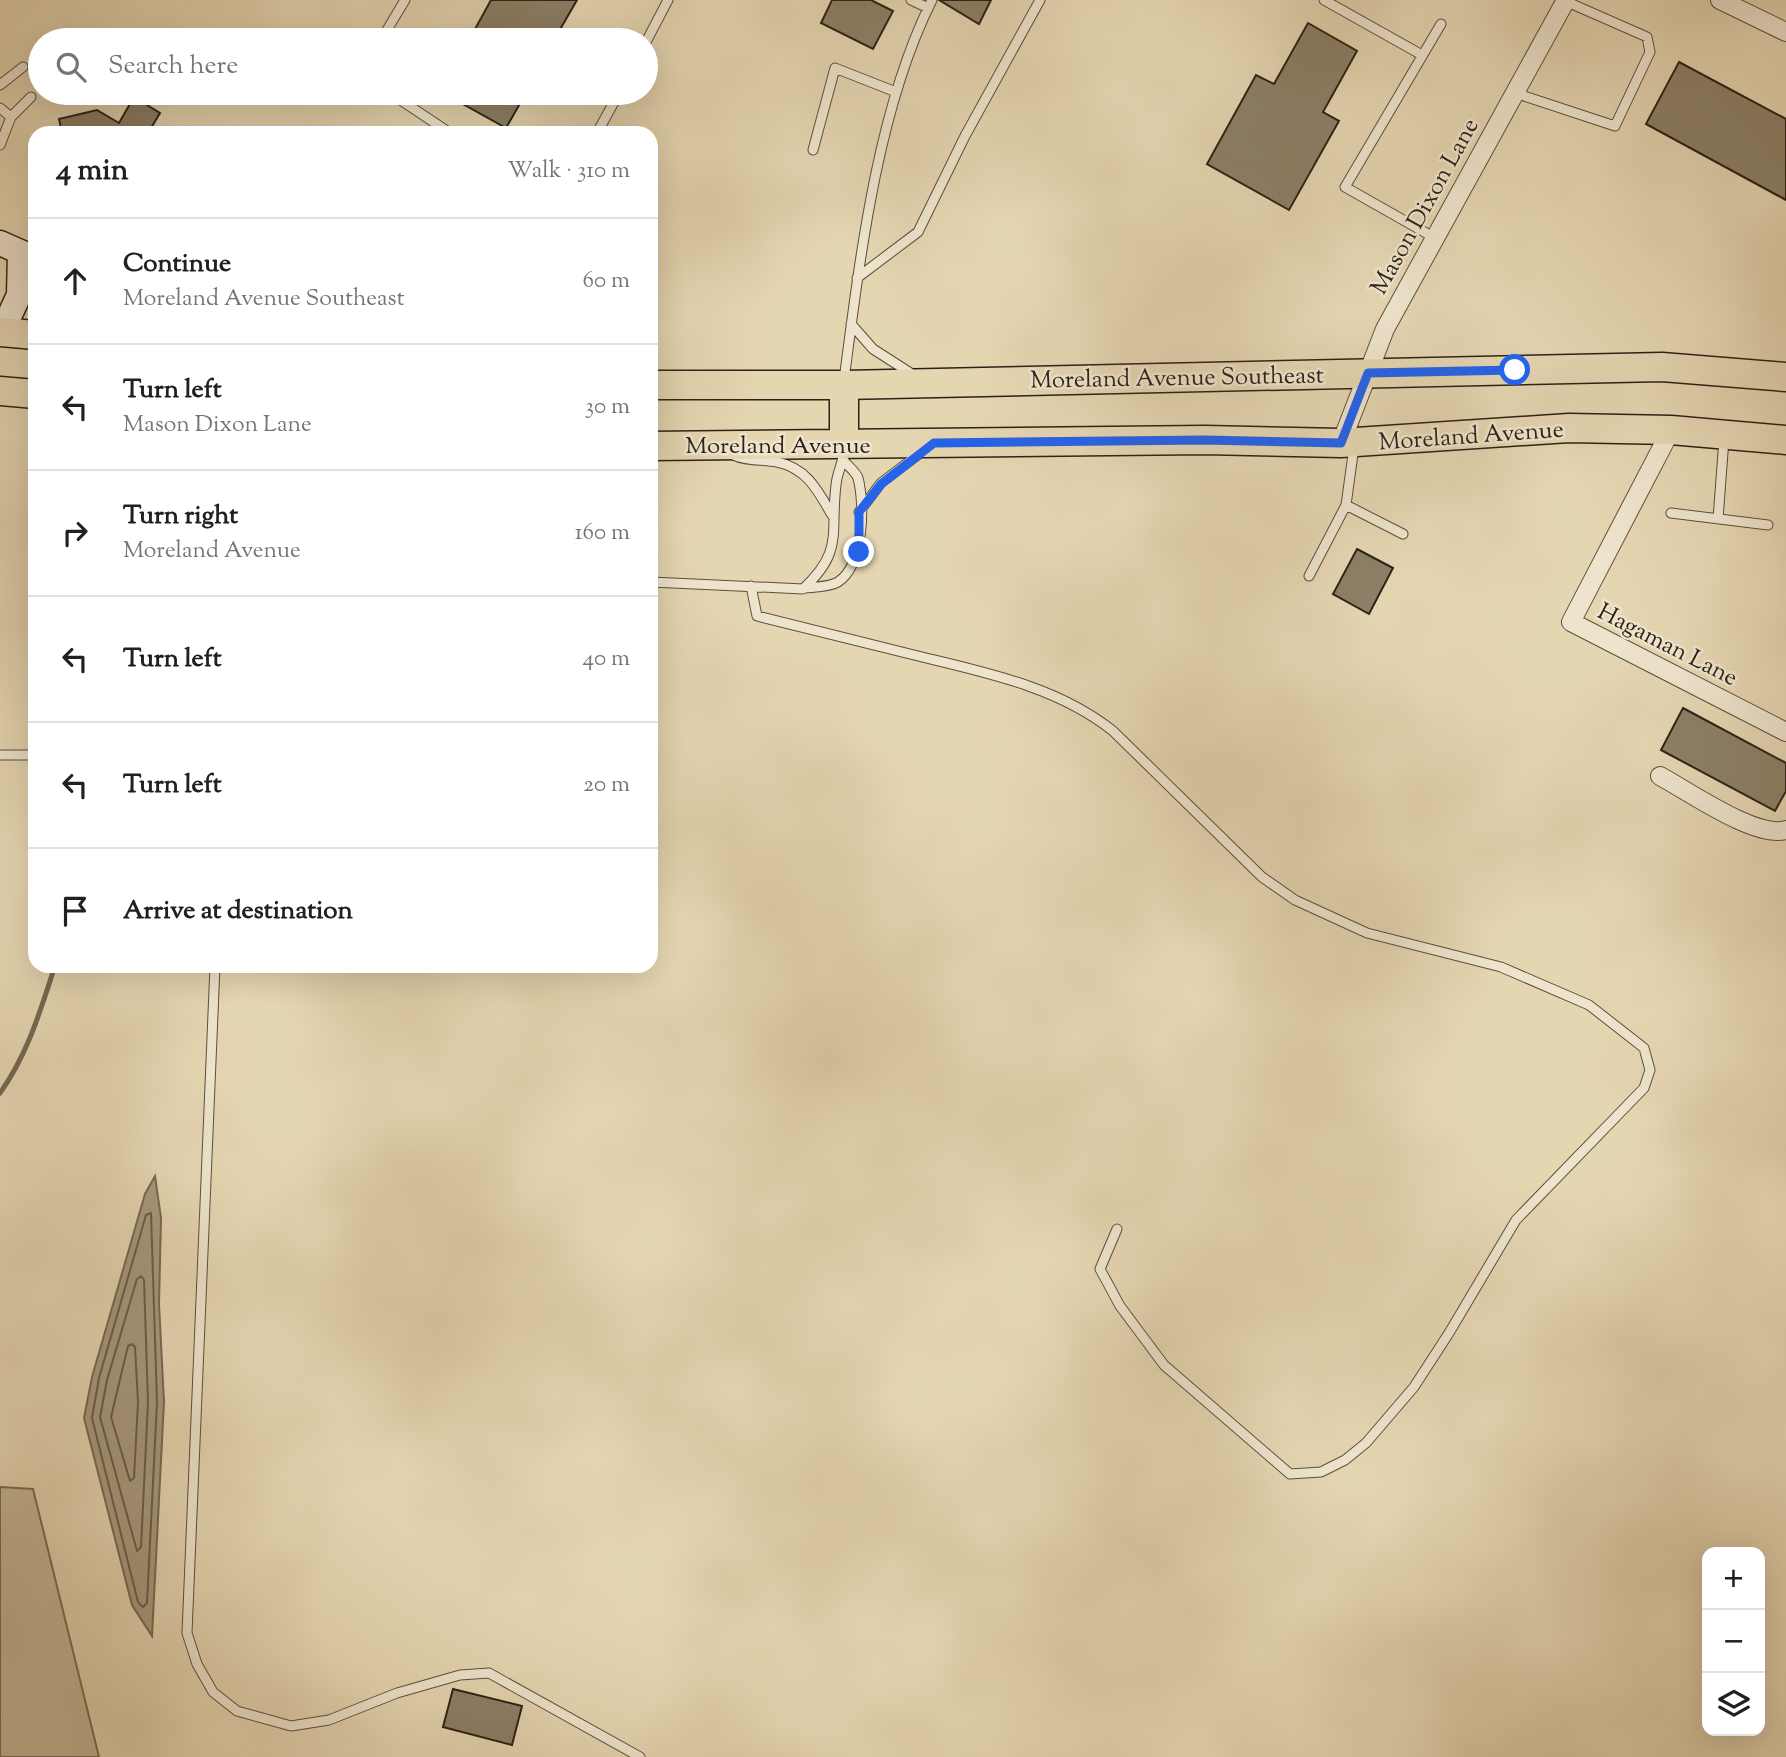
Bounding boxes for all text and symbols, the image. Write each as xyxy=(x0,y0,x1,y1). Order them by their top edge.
search box xyxy=(28,28,658,105)
icon: search xyxy=(52,48,90,86)
text: Search here xyxy=(108,48,238,85)
street label: Mason Dixon Lane xyxy=(1363,113,1488,301)
text: 4 min xyxy=(56,150,129,193)
text: Walk · 310 m xyxy=(507,155,630,188)
text: Continue xyxy=(123,246,231,283)
icon: ahead xyxy=(56,262,94,300)
text: 60 m xyxy=(582,265,630,298)
text: Moreland Avenue Southeast xyxy=(123,283,405,316)
route start xyxy=(1499,354,1530,385)
street label: Moreland Avenue Southeast xyxy=(1030,359,1324,399)
text: Turn left xyxy=(123,372,222,409)
icon: left xyxy=(56,388,94,426)
text: 30 m xyxy=(585,391,630,424)
text: Mason Dixon Lane xyxy=(123,409,312,442)
street label: Moreland Avenue xyxy=(1377,414,1565,460)
street label: Moreland Avenue xyxy=(685,430,871,464)
text: Turn right xyxy=(123,498,238,535)
icon: right xyxy=(56,514,94,552)
text: 160 m xyxy=(575,517,630,550)
text: Moreland Avenue xyxy=(123,535,301,568)
route end xyxy=(843,536,874,567)
street label: Hagaman Lane xyxy=(1591,596,1743,696)
icon: left xyxy=(56,640,94,678)
text: Turn left xyxy=(123,641,222,678)
text: 40 m xyxy=(583,643,630,676)
icon: left xyxy=(56,766,94,804)
text: Turn left xyxy=(123,767,222,804)
text: 20 m xyxy=(583,769,630,802)
icon: arrive xyxy=(56,892,94,930)
text: Arrive at destination xyxy=(123,893,353,930)
map controls xyxy=(1702,1547,1765,1736)
button: + xyxy=(1702,1547,1765,1610)
button: − xyxy=(1702,1610,1765,1673)
button: layers xyxy=(1702,1673,1765,1736)

